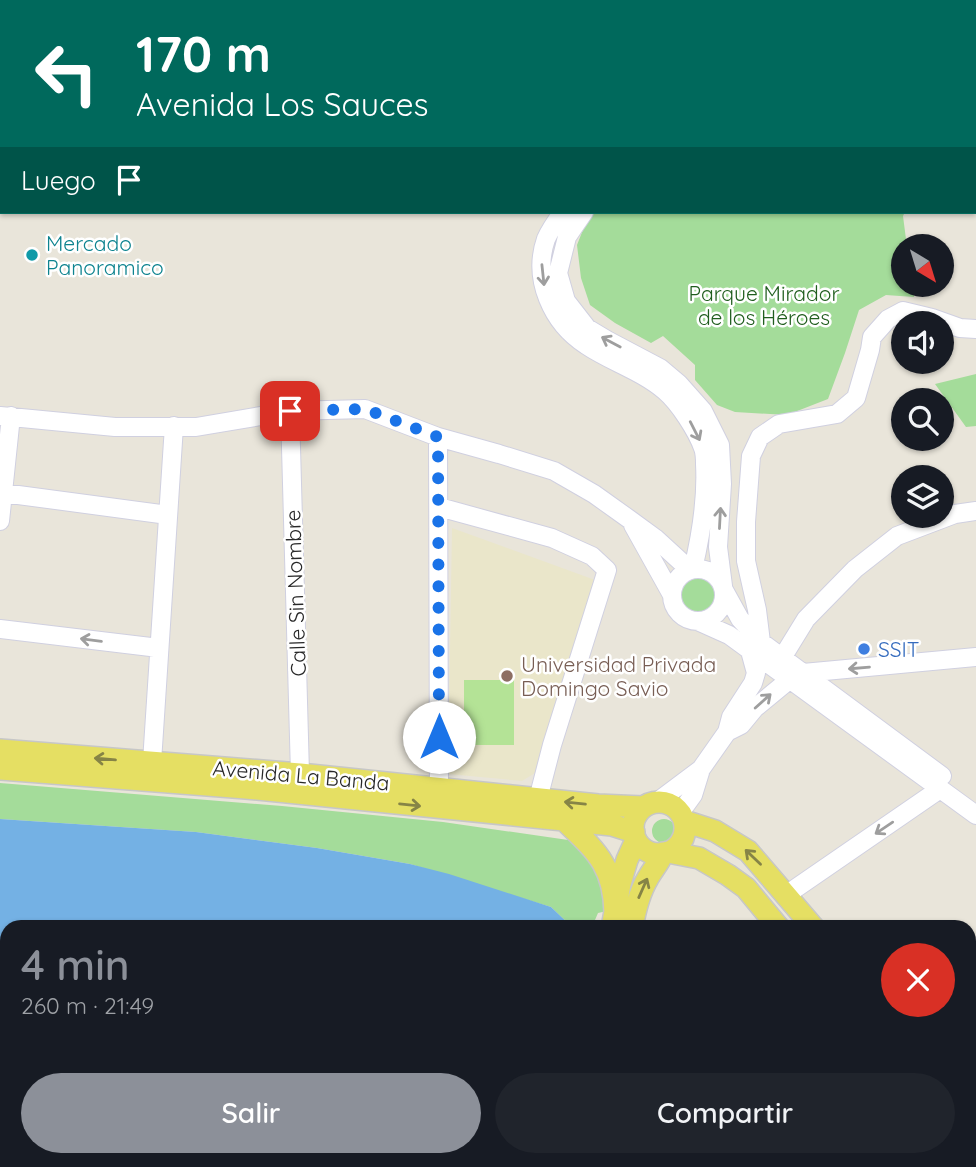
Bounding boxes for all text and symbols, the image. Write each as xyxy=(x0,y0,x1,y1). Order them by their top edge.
text: 170 m xyxy=(136,23,271,84)
icon: left xyxy=(21,28,112,119)
text: Avenida Los Sauces xyxy=(136,84,429,124)
icon: arrive xyxy=(110,161,148,199)
text: Luego xyxy=(21,164,96,197)
place label: Mercado Panoramico xyxy=(46,230,164,280)
north arrow xyxy=(891,234,954,298)
map controls xyxy=(891,234,954,528)
marker: Mercado Panoramico xyxy=(24,247,40,263)
one-way arrow xyxy=(537,263,550,286)
park label: Parque Mirador de los Héroes xyxy=(689,280,839,330)
button: sound xyxy=(891,311,954,374)
one-way arrow xyxy=(602,335,622,349)
pin xyxy=(260,381,320,441)
button: search xyxy=(891,388,954,451)
icon: arrive xyxy=(271,392,309,430)
one-way arrow xyxy=(688,420,702,441)
button: layers xyxy=(891,465,954,528)
one-way arrow xyxy=(714,508,727,530)
street label: Calle Sin Nombre xyxy=(279,509,311,677)
one-way arrow xyxy=(81,633,103,646)
place label: SSIT xyxy=(878,636,920,662)
marker: SSIT xyxy=(856,641,872,657)
place label: Universidad Privada Domingo Savio xyxy=(521,651,716,701)
one-way arrow xyxy=(848,662,871,675)
marker: Universidad Privada Domingo Savio xyxy=(499,668,515,684)
one-way arrow xyxy=(754,693,771,710)
position arrow xyxy=(402,700,476,774)
one-way arrow xyxy=(94,752,117,765)
street label: Avenida La Banda xyxy=(212,754,390,796)
one-way arrow xyxy=(565,796,587,809)
one-way arrow xyxy=(398,799,420,812)
one-way arrow xyxy=(874,821,894,835)
one-way arrow xyxy=(745,849,762,866)
one-way arrow xyxy=(637,878,650,900)
text: 4 min xyxy=(21,938,130,991)
button: close xyxy=(881,943,955,1017)
text: 260 m · 21:49 xyxy=(21,991,154,1020)
button: Salir xyxy=(21,1073,481,1153)
button: Compartir xyxy=(495,1073,955,1153)

